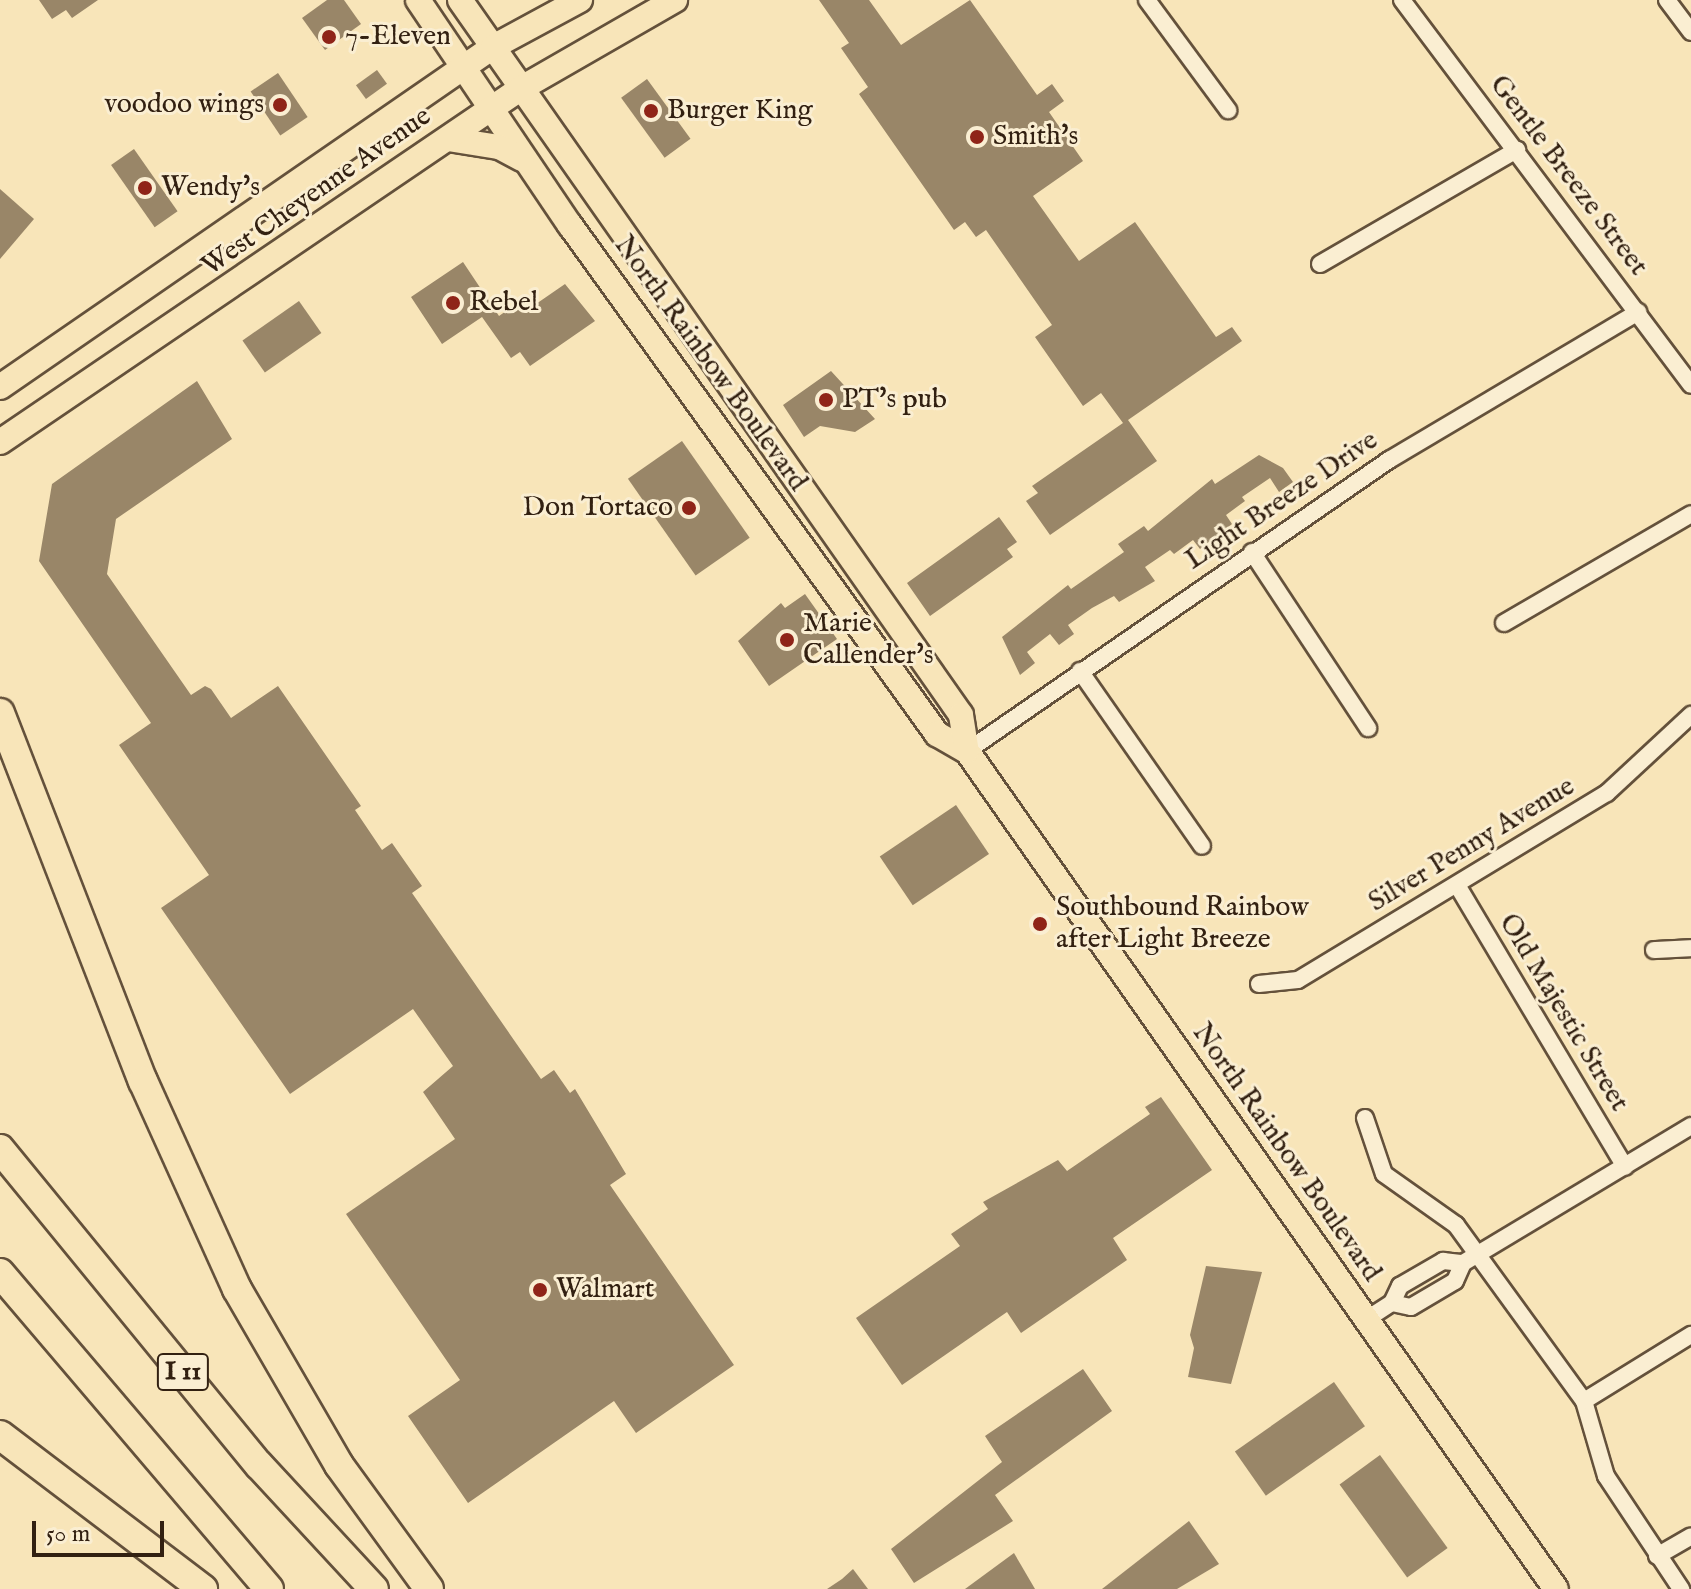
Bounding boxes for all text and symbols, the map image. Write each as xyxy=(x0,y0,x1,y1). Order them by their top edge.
place label: 7-Eleven xyxy=(345,20,451,54)
marker: 7-Eleven xyxy=(320,28,338,46)
street label: Gentle Breeze Street xyxy=(1482,69,1654,283)
place label: voodoo wings xyxy=(105,88,264,122)
place label: Burger King xyxy=(667,94,813,128)
marker: voodoo wings xyxy=(271,96,289,114)
street label: West Cheyenne Avenue xyxy=(196,100,438,284)
marker: Burger King xyxy=(642,102,660,120)
place label: Smith's xyxy=(993,120,1078,154)
marker: Smith's xyxy=(968,128,986,146)
place label: Wendy's xyxy=(161,171,260,205)
marker: Wendy's xyxy=(136,179,154,197)
street label: North Rainbow Boulevard xyxy=(606,230,814,498)
place label: Rebel xyxy=(469,286,539,320)
marker: Rebel xyxy=(444,294,462,312)
place label: PT's pub xyxy=(842,383,947,417)
marker: PT's pub xyxy=(817,391,835,409)
street label: Light Breeze Drive xyxy=(1179,424,1385,578)
place label: Don Tortaco xyxy=(522,491,673,525)
marker: Don Tortaco xyxy=(680,499,698,517)
place label: Marie Callender's xyxy=(803,607,934,673)
marker: Marie Callender's xyxy=(778,631,796,649)
street label: Silver Penny Avenue xyxy=(1363,770,1581,920)
place label: Southbound Rainbow after Light Breeze xyxy=(1056,891,1309,957)
street label: Old Majestic Street xyxy=(1491,908,1635,1118)
marker: Southbound Rainbow after Light Breeze xyxy=(1031,915,1049,933)
street label: North Rainbow Boulevard xyxy=(1184,1018,1388,1288)
place label: Walmart xyxy=(556,1273,654,1307)
marker: Walmart xyxy=(531,1281,549,1299)
road number: I 11 xyxy=(155,1350,211,1394)
scale bar xyxy=(36,1505,168,1555)
text: 50 m xyxy=(46,1519,90,1550)

